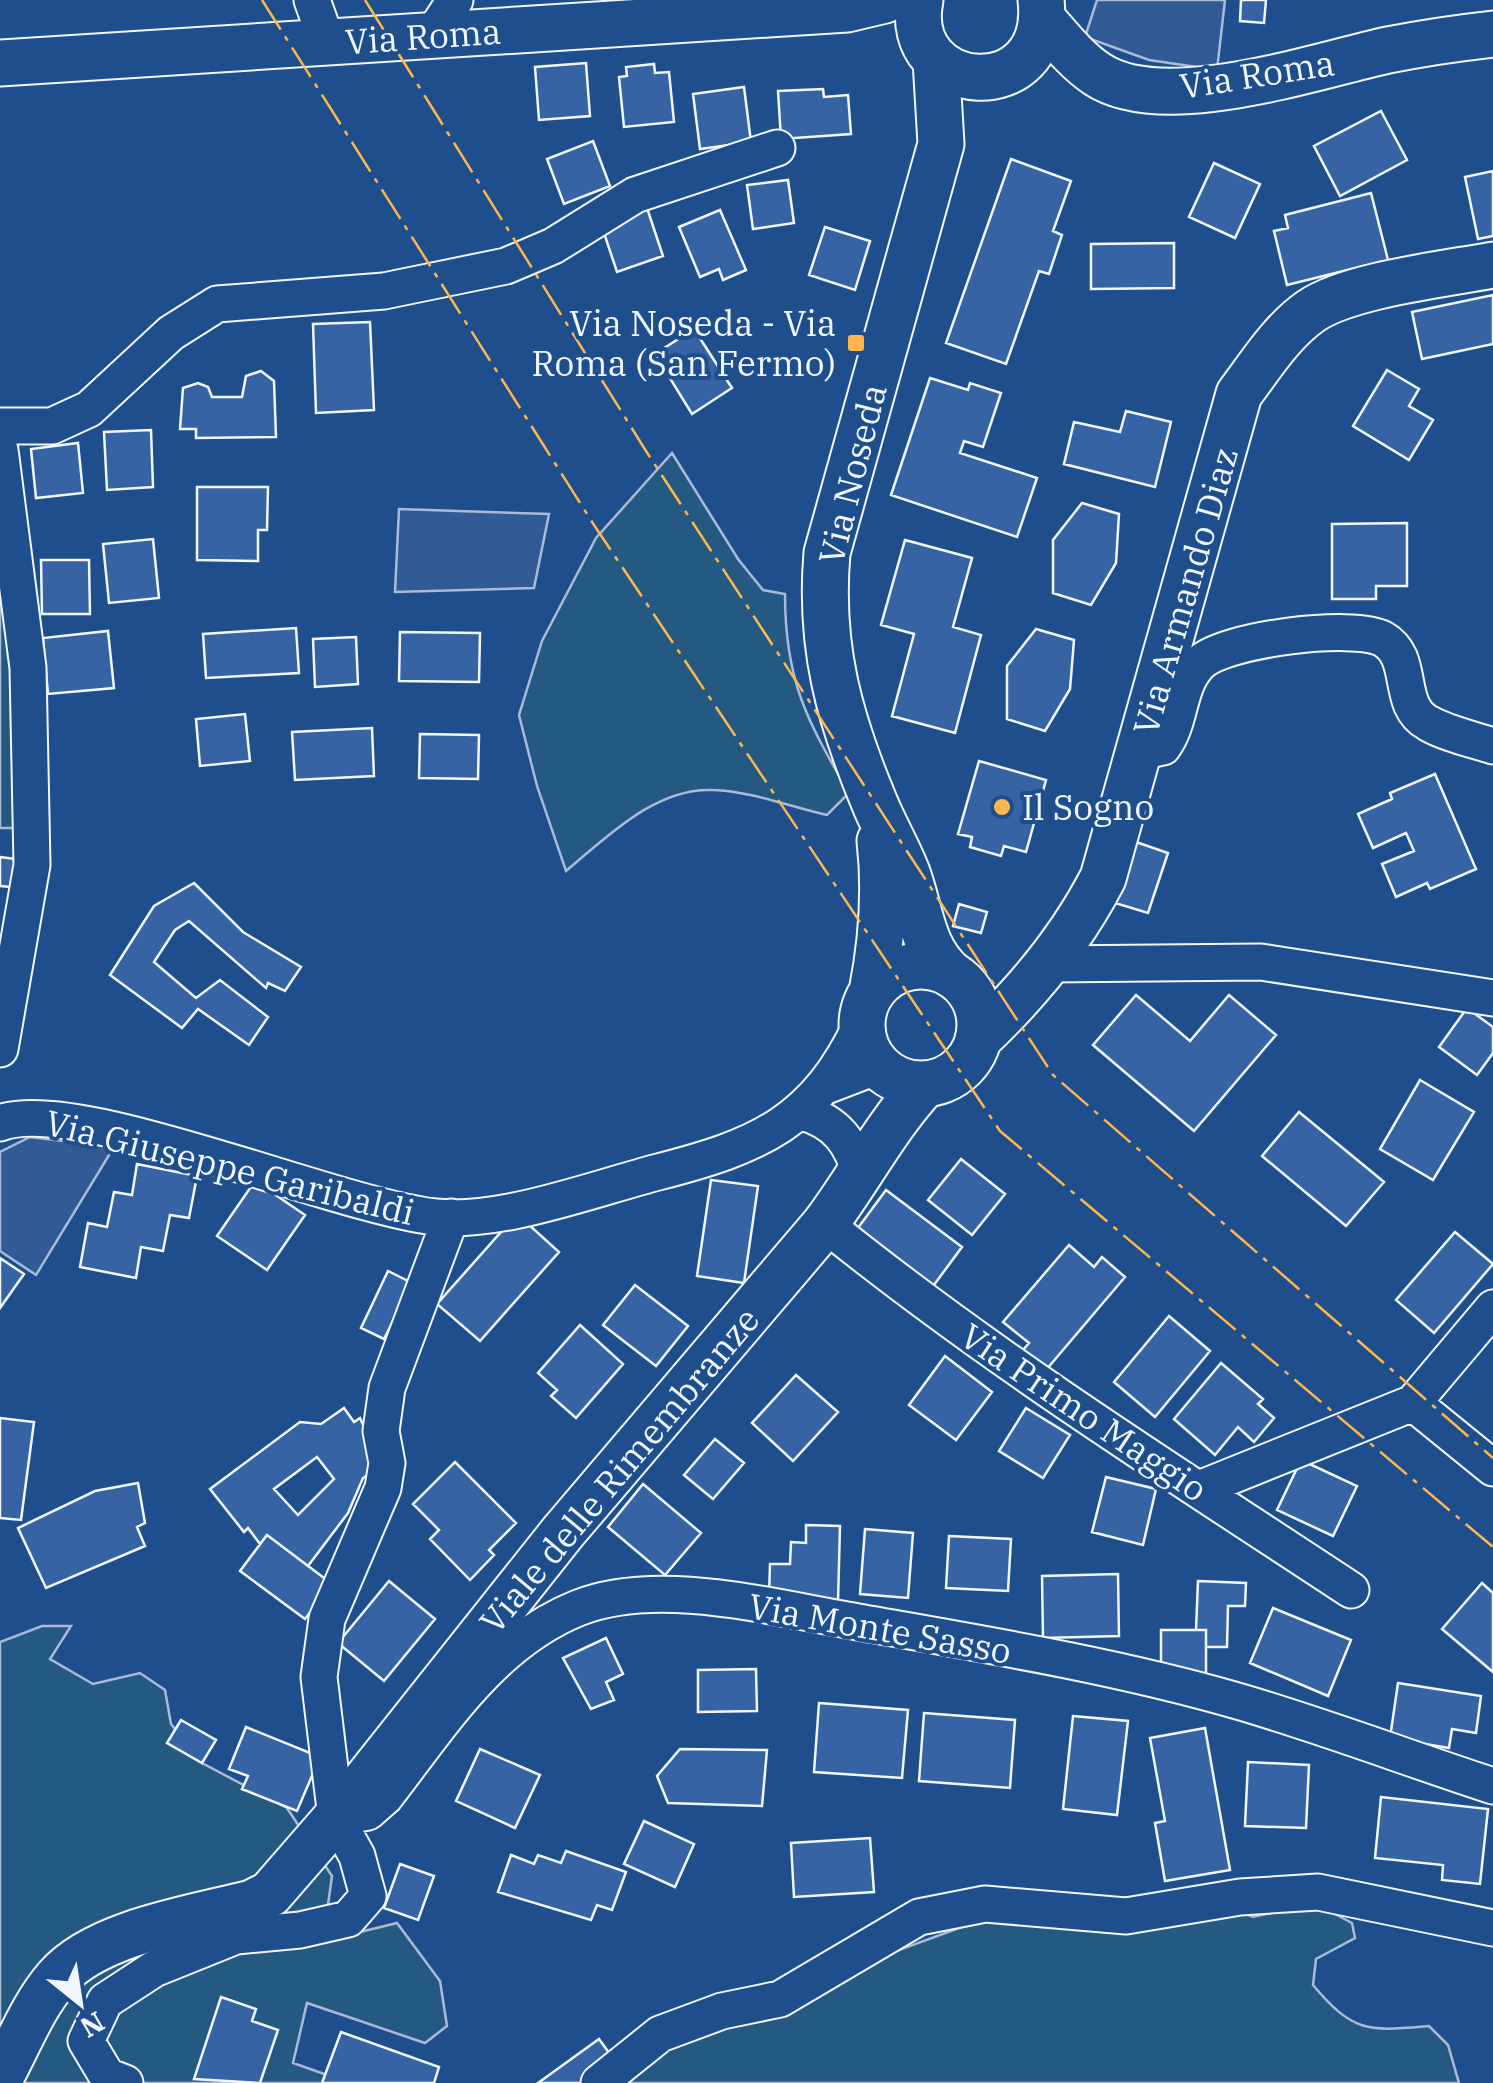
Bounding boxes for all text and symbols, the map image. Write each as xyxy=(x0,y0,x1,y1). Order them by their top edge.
street label: Via Roma xyxy=(344,8,502,64)
street label: Via Roma xyxy=(1176,39,1338,109)
place label: Via Noseda - Via Roma (San Fermo) xyxy=(532,300,836,386)
marker: Via Noseda - Via Roma (San Fermo) xyxy=(845,332,867,354)
street label: Via Noseda xyxy=(807,379,897,569)
street label: Via Armando Diaz xyxy=(1122,442,1248,740)
place label: Il Sogno xyxy=(1022,784,1154,830)
marker: Il Sogno xyxy=(991,796,1013,818)
street label: Via Giuseppe Garibaldi xyxy=(41,1099,419,1235)
street label: Viale delle Rimembranze xyxy=(469,1297,769,1643)
street label: Via Primo Maggio xyxy=(952,1312,1216,1512)
street label: Via Monte Sasso xyxy=(745,1582,1015,1674)
north arrow xyxy=(30,1953,130,2053)
text: N xyxy=(74,2004,112,2047)

